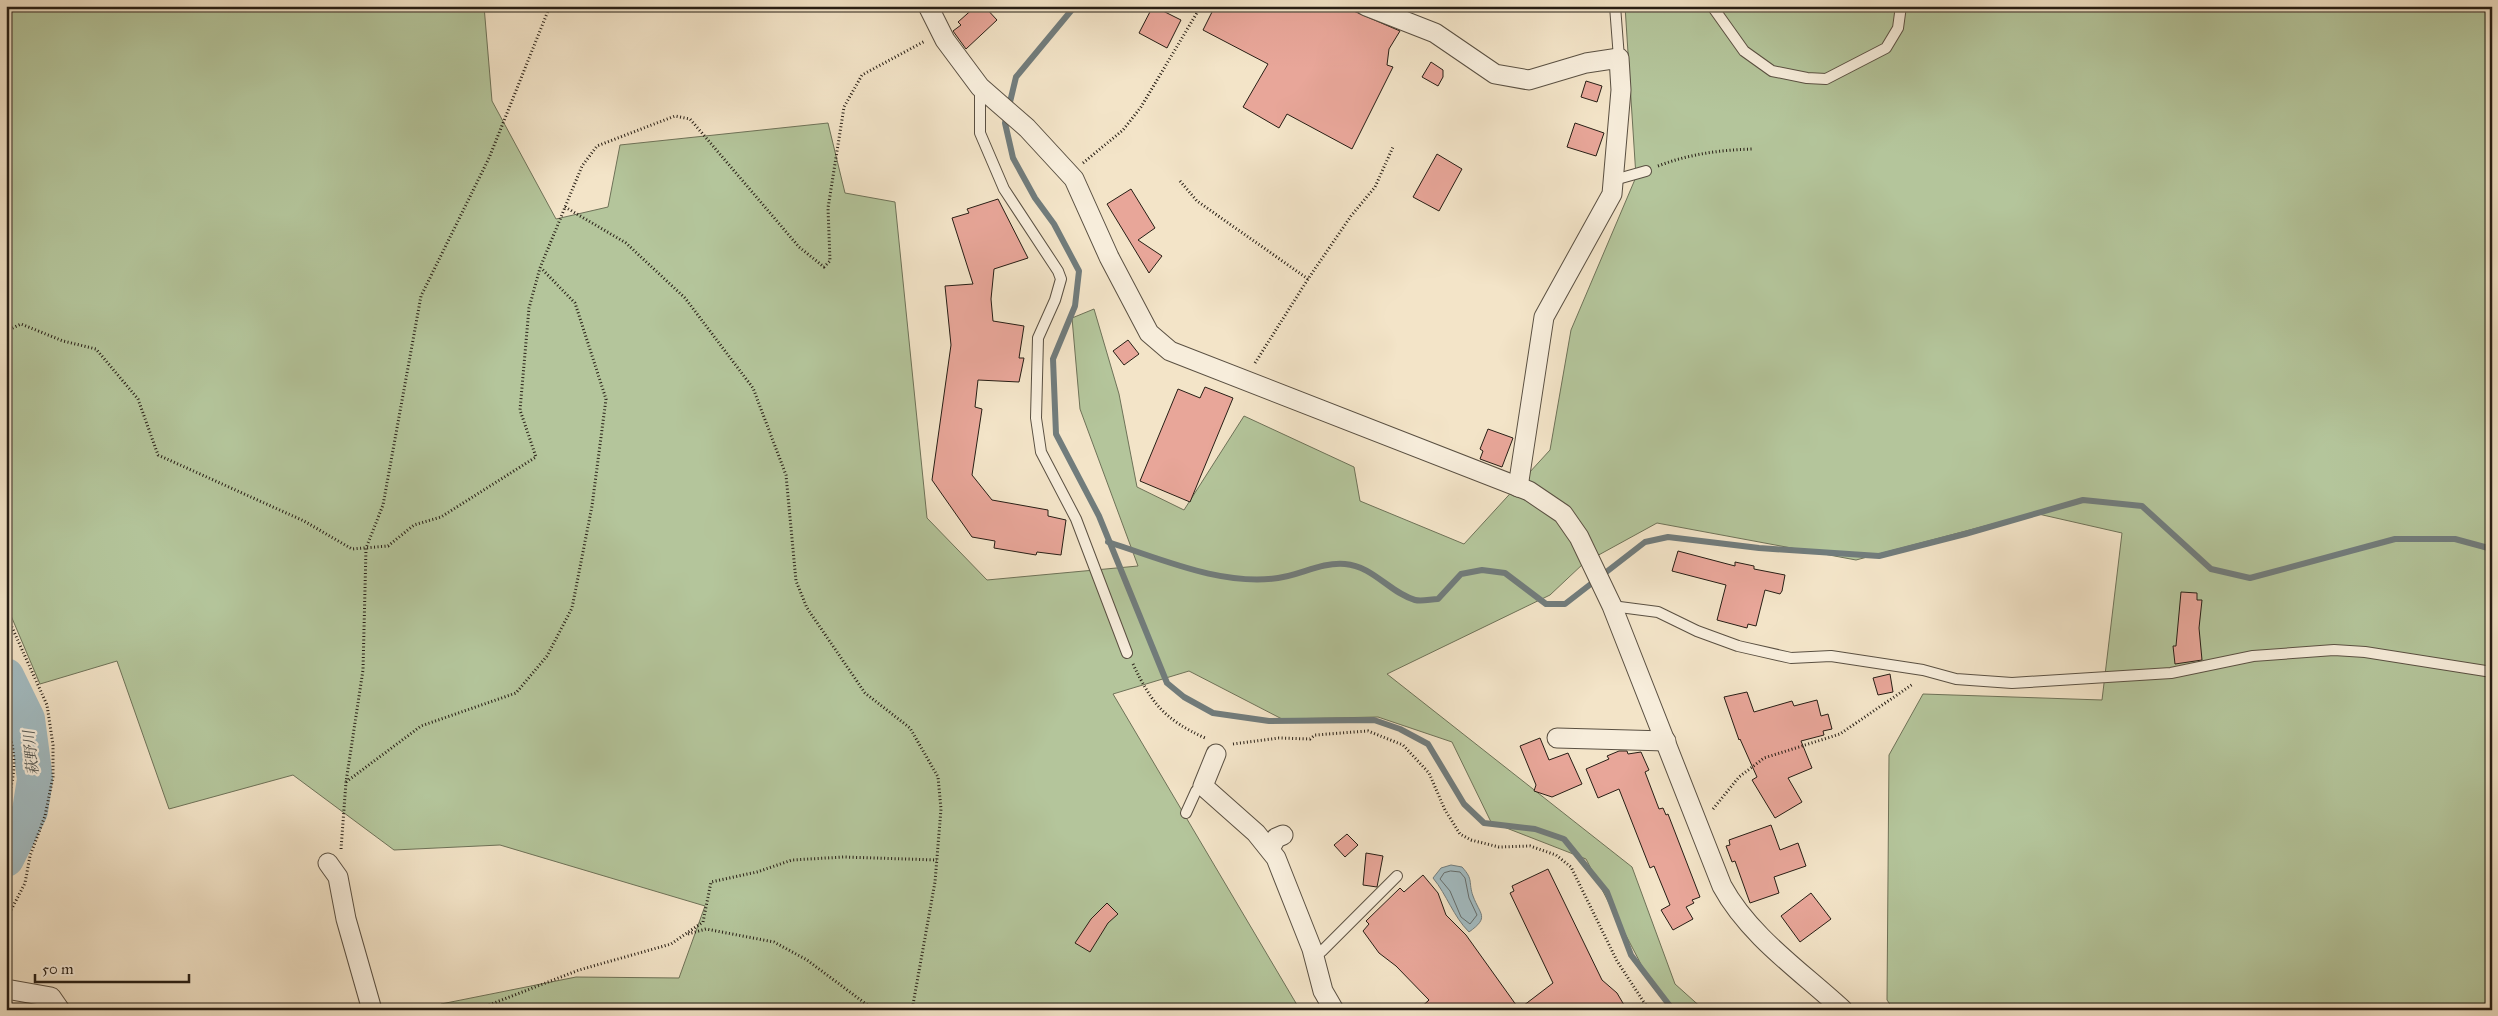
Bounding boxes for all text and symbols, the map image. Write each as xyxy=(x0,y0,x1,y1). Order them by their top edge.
water label: 萩野川 xyxy=(19,728,42,776)
scale bar xyxy=(35,951,189,983)
text: 50 m xyxy=(42,960,74,978)

